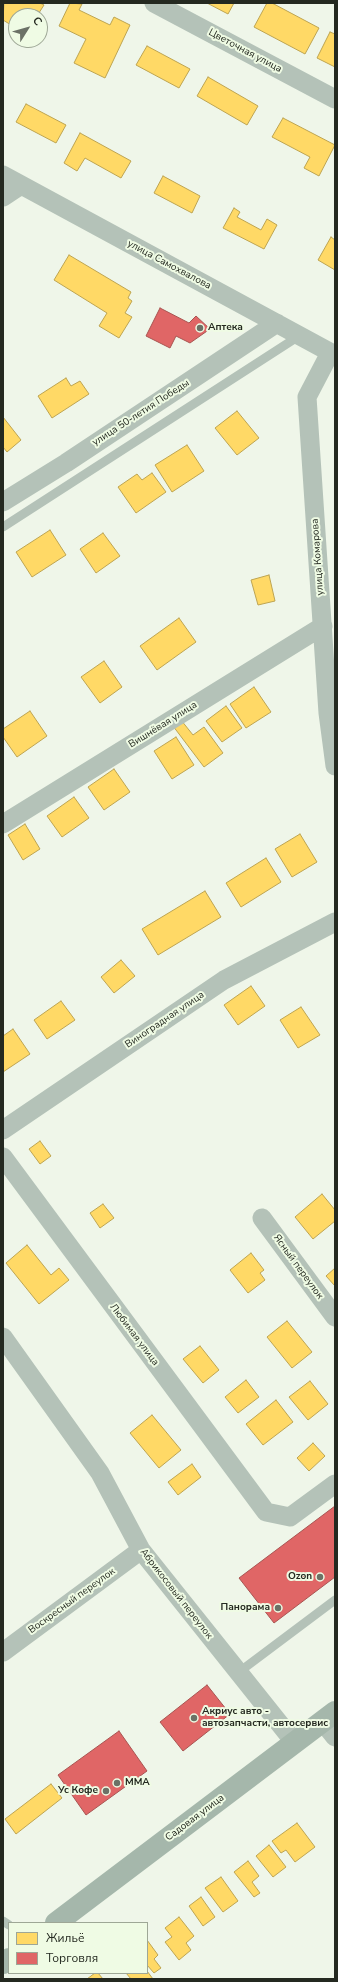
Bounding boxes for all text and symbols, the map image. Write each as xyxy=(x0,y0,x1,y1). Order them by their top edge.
north arrow xyxy=(8,8,48,48)
text: С xyxy=(29,14,45,29)
street label: Цветочная улица xyxy=(206,27,284,75)
street label: улица Самохвалова xyxy=(125,238,213,292)
place label: Аптека xyxy=(208,322,243,334)
marker: Аптека xyxy=(195,323,205,333)
street label: улица 50-летия Победы xyxy=(90,377,192,449)
street label: улица Комарова xyxy=(309,518,327,596)
street label: Вишнёвая улица xyxy=(126,699,200,751)
street label: Виноградная улица xyxy=(123,989,207,1051)
street label: Ясный переулок xyxy=(270,1232,326,1302)
street label: Любимая улица xyxy=(107,1302,161,1368)
street label: Абрикосовый переулок xyxy=(137,1547,215,1641)
street label: Воскресный переулок xyxy=(26,1566,118,1636)
place label: Ozon xyxy=(288,1571,312,1583)
marker: Ozon xyxy=(315,1572,325,1582)
place label: Панорама xyxy=(221,1602,270,1614)
marker: Панорама xyxy=(273,1603,283,1613)
place label: Акриус авто - автозапчасти, автосервис xyxy=(202,1706,328,1730)
marker: Акриус авто - автозапчасти, автосервис xyxy=(189,1713,199,1723)
place label: ММА xyxy=(125,1777,150,1789)
marker: ММА xyxy=(112,1778,122,1788)
place label: Ус Кофе xyxy=(58,1785,98,1797)
marker: Ус Кофе xyxy=(101,1786,111,1796)
street label: Садовая улица xyxy=(163,1792,227,1844)
legend xyxy=(8,1922,148,1974)
text: Жильё xyxy=(46,1930,84,1946)
text: Торговля xyxy=(46,1950,98,1966)

